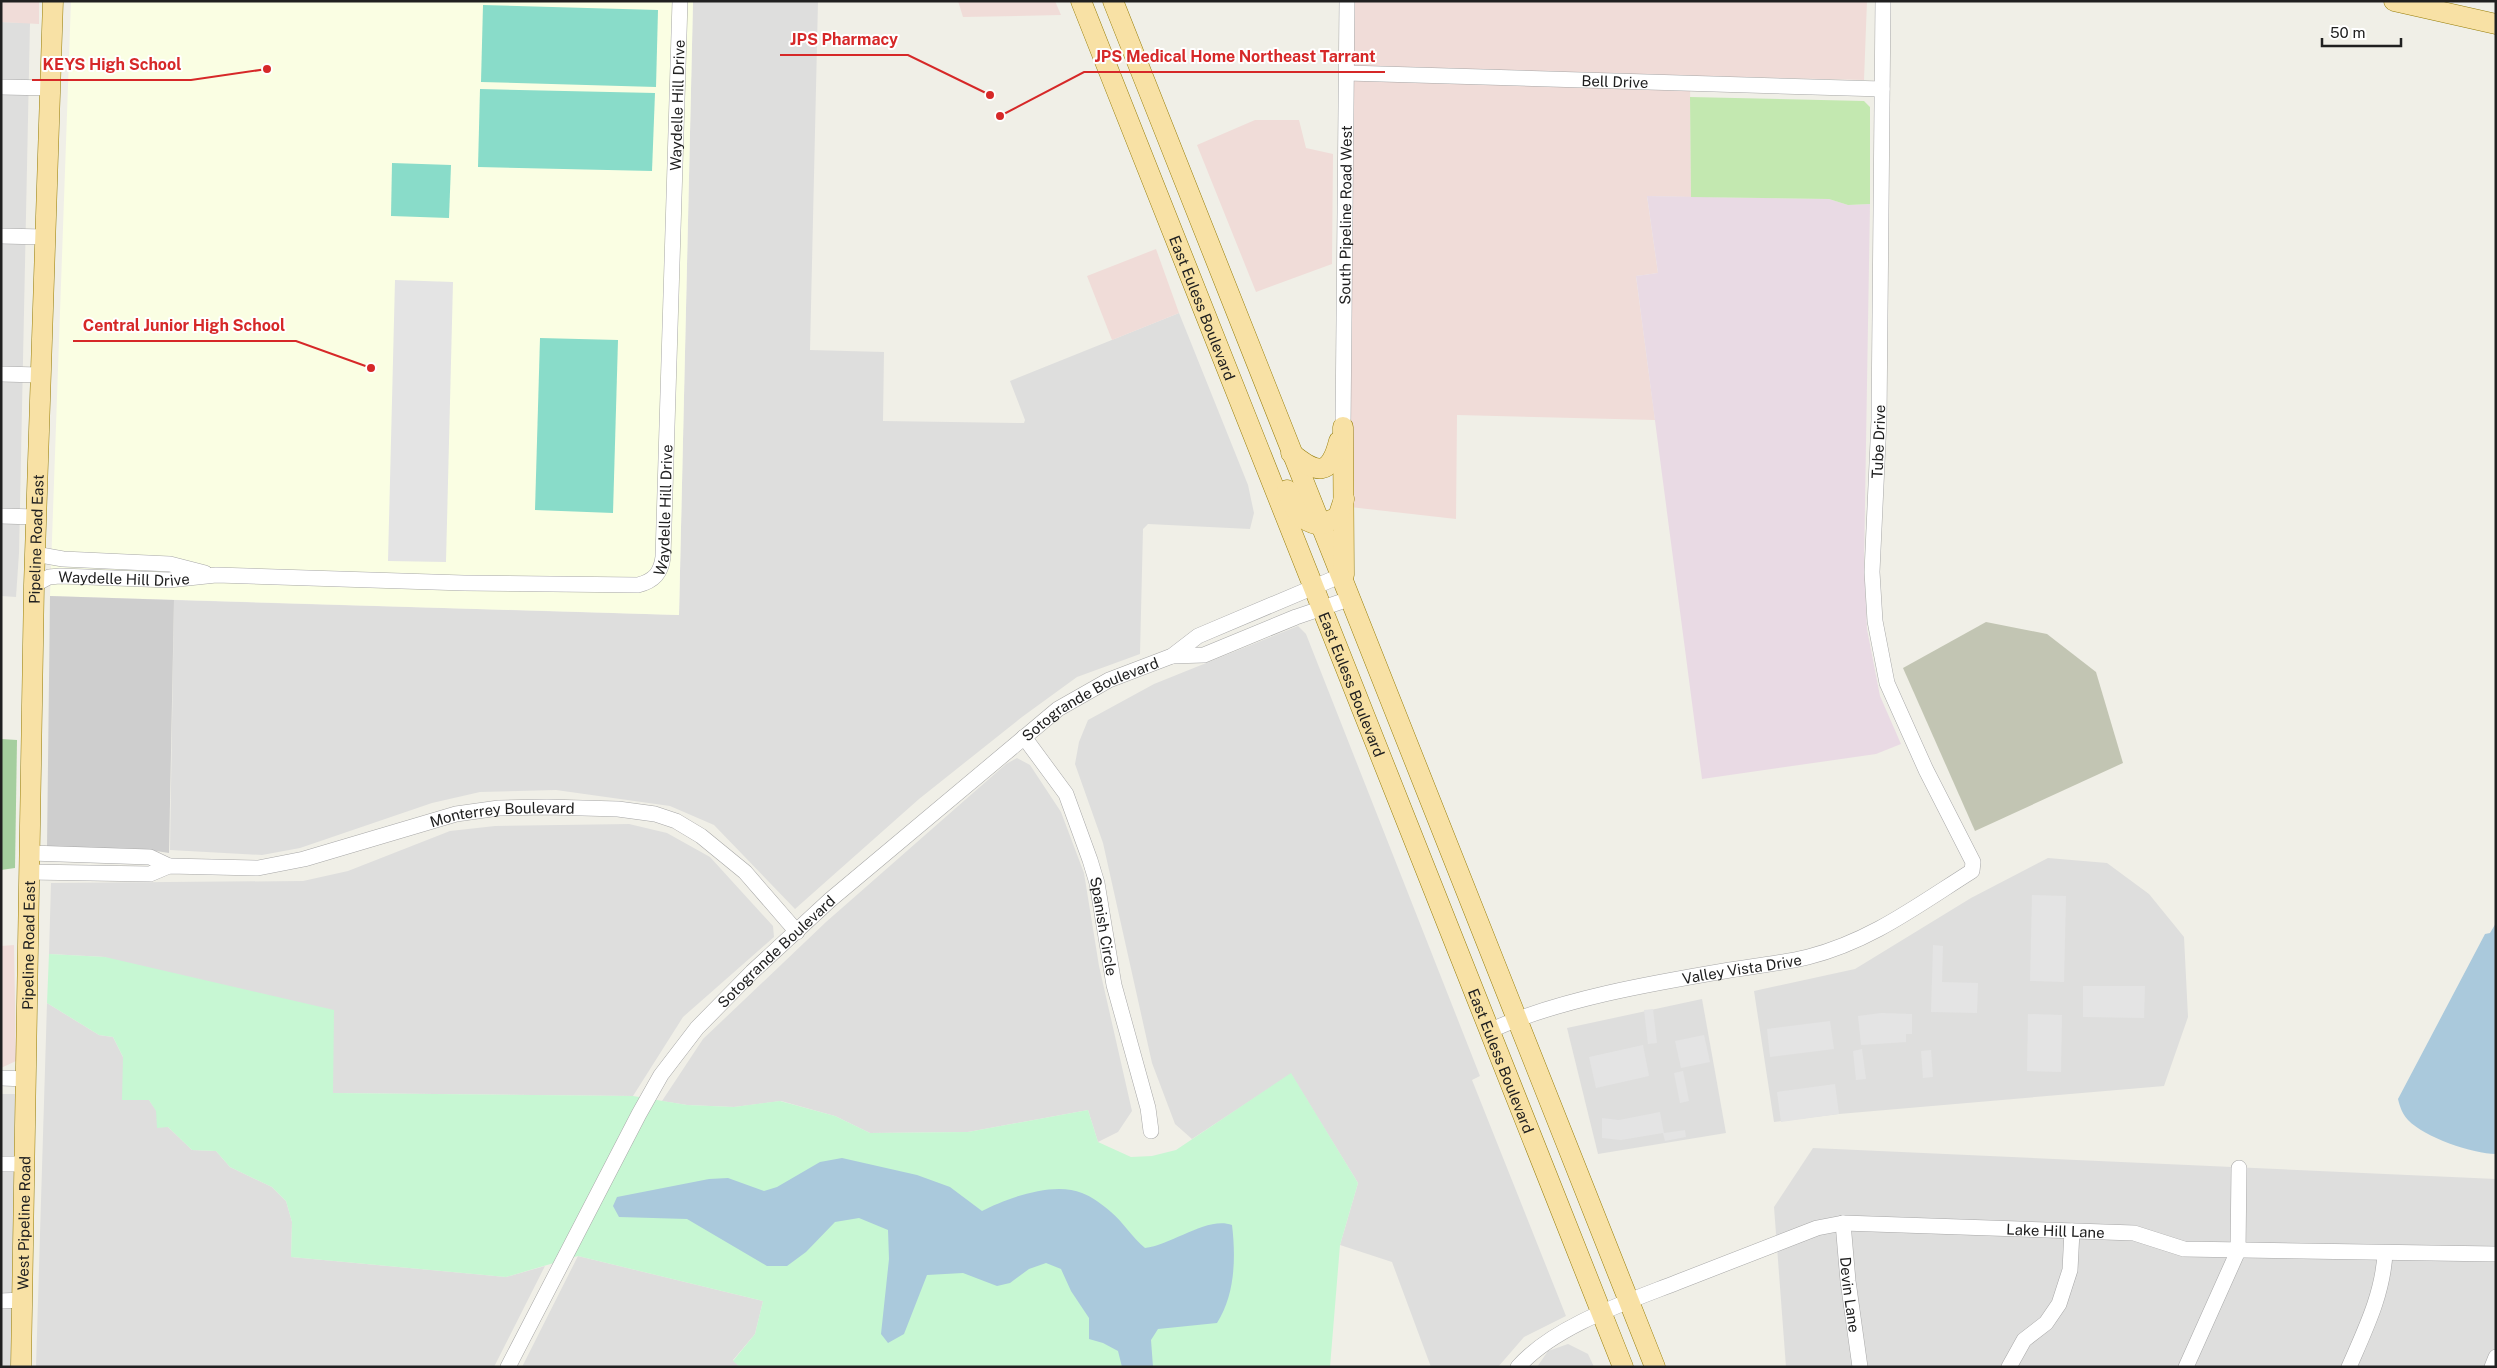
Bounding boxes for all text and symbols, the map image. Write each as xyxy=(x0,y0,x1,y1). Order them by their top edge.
scale bar xyxy=(2322,15,2401,47)
callout: JPS Pharmacy xyxy=(780,24,908,55)
text: 50 m xyxy=(2330,24,2365,41)
text: JPS Pharmacy xyxy=(790,30,898,49)
street label: Waydelle Hill Drive xyxy=(666,39,687,171)
callout: JPS Medical Home Northeast Tarrant xyxy=(1084,41,1385,72)
text: JPS Medical Home Northeast Tarrant xyxy=(1094,47,1376,66)
callout: KEYS High School xyxy=(32,49,191,80)
text: KEYS High School xyxy=(42,55,182,74)
street label: Bell Drive xyxy=(1581,72,1649,91)
street label: South Pipeline Road West xyxy=(1336,125,1354,305)
street label: East Euless Boulevard xyxy=(1166,233,1239,383)
callout: Central Junior High School xyxy=(73,310,296,341)
text: Central Junior High School xyxy=(83,316,285,335)
street label: Tube Drive xyxy=(1868,405,1888,479)
street label: Waydelle Hill Drive xyxy=(650,444,675,578)
street label: Pipeline Road East xyxy=(25,474,46,604)
street label: Waydelle Hill Drive xyxy=(58,567,190,589)
street label: East Euless Boulevard xyxy=(1316,609,1388,759)
street label: Sotogrande Boulevard xyxy=(1018,654,1161,744)
street label: Monterrey Boulevard xyxy=(428,798,575,830)
street label: Spanish Circle xyxy=(1087,875,1121,977)
street label: Pipeline Road East xyxy=(18,880,38,1010)
street label: Sotogrande Boulevard xyxy=(714,892,838,1011)
street label: Valley Vista Drive xyxy=(1681,950,1803,987)
street label: East Euless Boulevard xyxy=(1465,986,1538,1135)
street label: West Pipeline Road xyxy=(14,1156,33,1290)
street label: Lake Hill Lane xyxy=(2006,1220,2105,1240)
street label: Devin Lane xyxy=(1837,1256,1864,1334)

